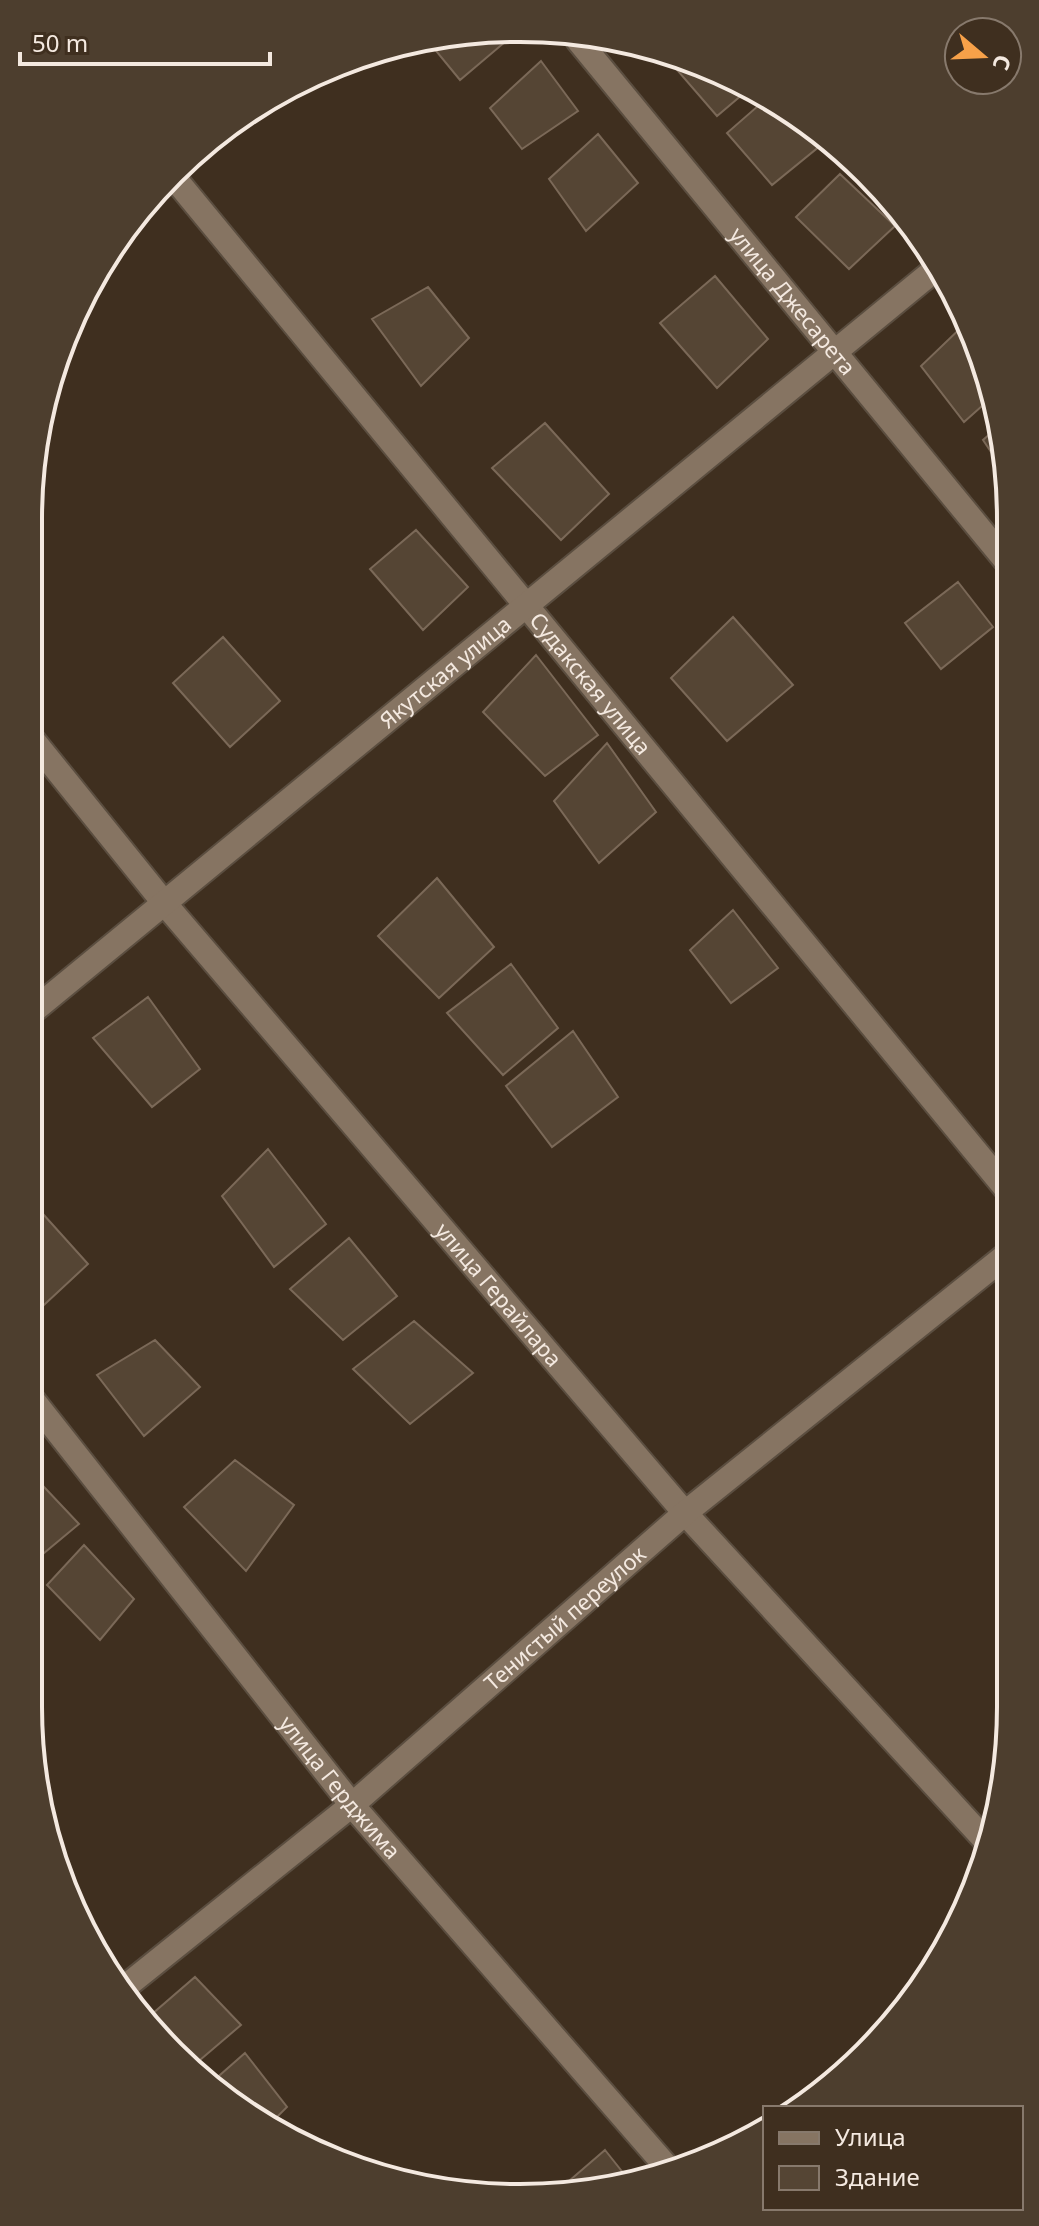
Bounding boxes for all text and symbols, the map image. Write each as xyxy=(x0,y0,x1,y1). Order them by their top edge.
scale bar xyxy=(20,16,270,66)
north arrow xyxy=(943,16,1023,96)
text: 50 m xyxy=(32,26,88,59)
text: С xyxy=(986,51,1019,74)
street label: улица Джесарета xyxy=(724,220,863,381)
street label: Судакская улица xyxy=(524,605,659,760)
street label: Якутская улица xyxy=(372,608,517,734)
street label: улица Герайлара xyxy=(429,1216,569,1372)
street label: Тенистый переулок xyxy=(477,1538,652,1697)
street label: улица Герджима xyxy=(273,1709,408,1865)
legend xyxy=(763,2106,1023,2210)
text: Улица xyxy=(835,2120,906,2153)
text: Здание xyxy=(835,2160,920,2193)

